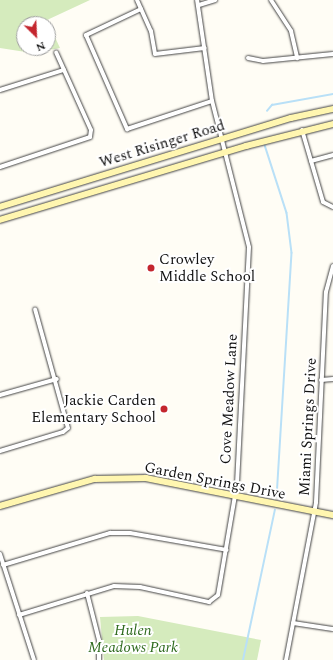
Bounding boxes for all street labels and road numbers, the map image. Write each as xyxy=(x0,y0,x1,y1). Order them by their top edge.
street label: West Risinger Road xyxy=(97,116,227,172)
street label: Cove Meadow Lane xyxy=(217,333,241,465)
street label: Miami Springs Drive xyxy=(295,357,321,497)
street label: Garden Springs Drive xyxy=(143,458,287,504)

